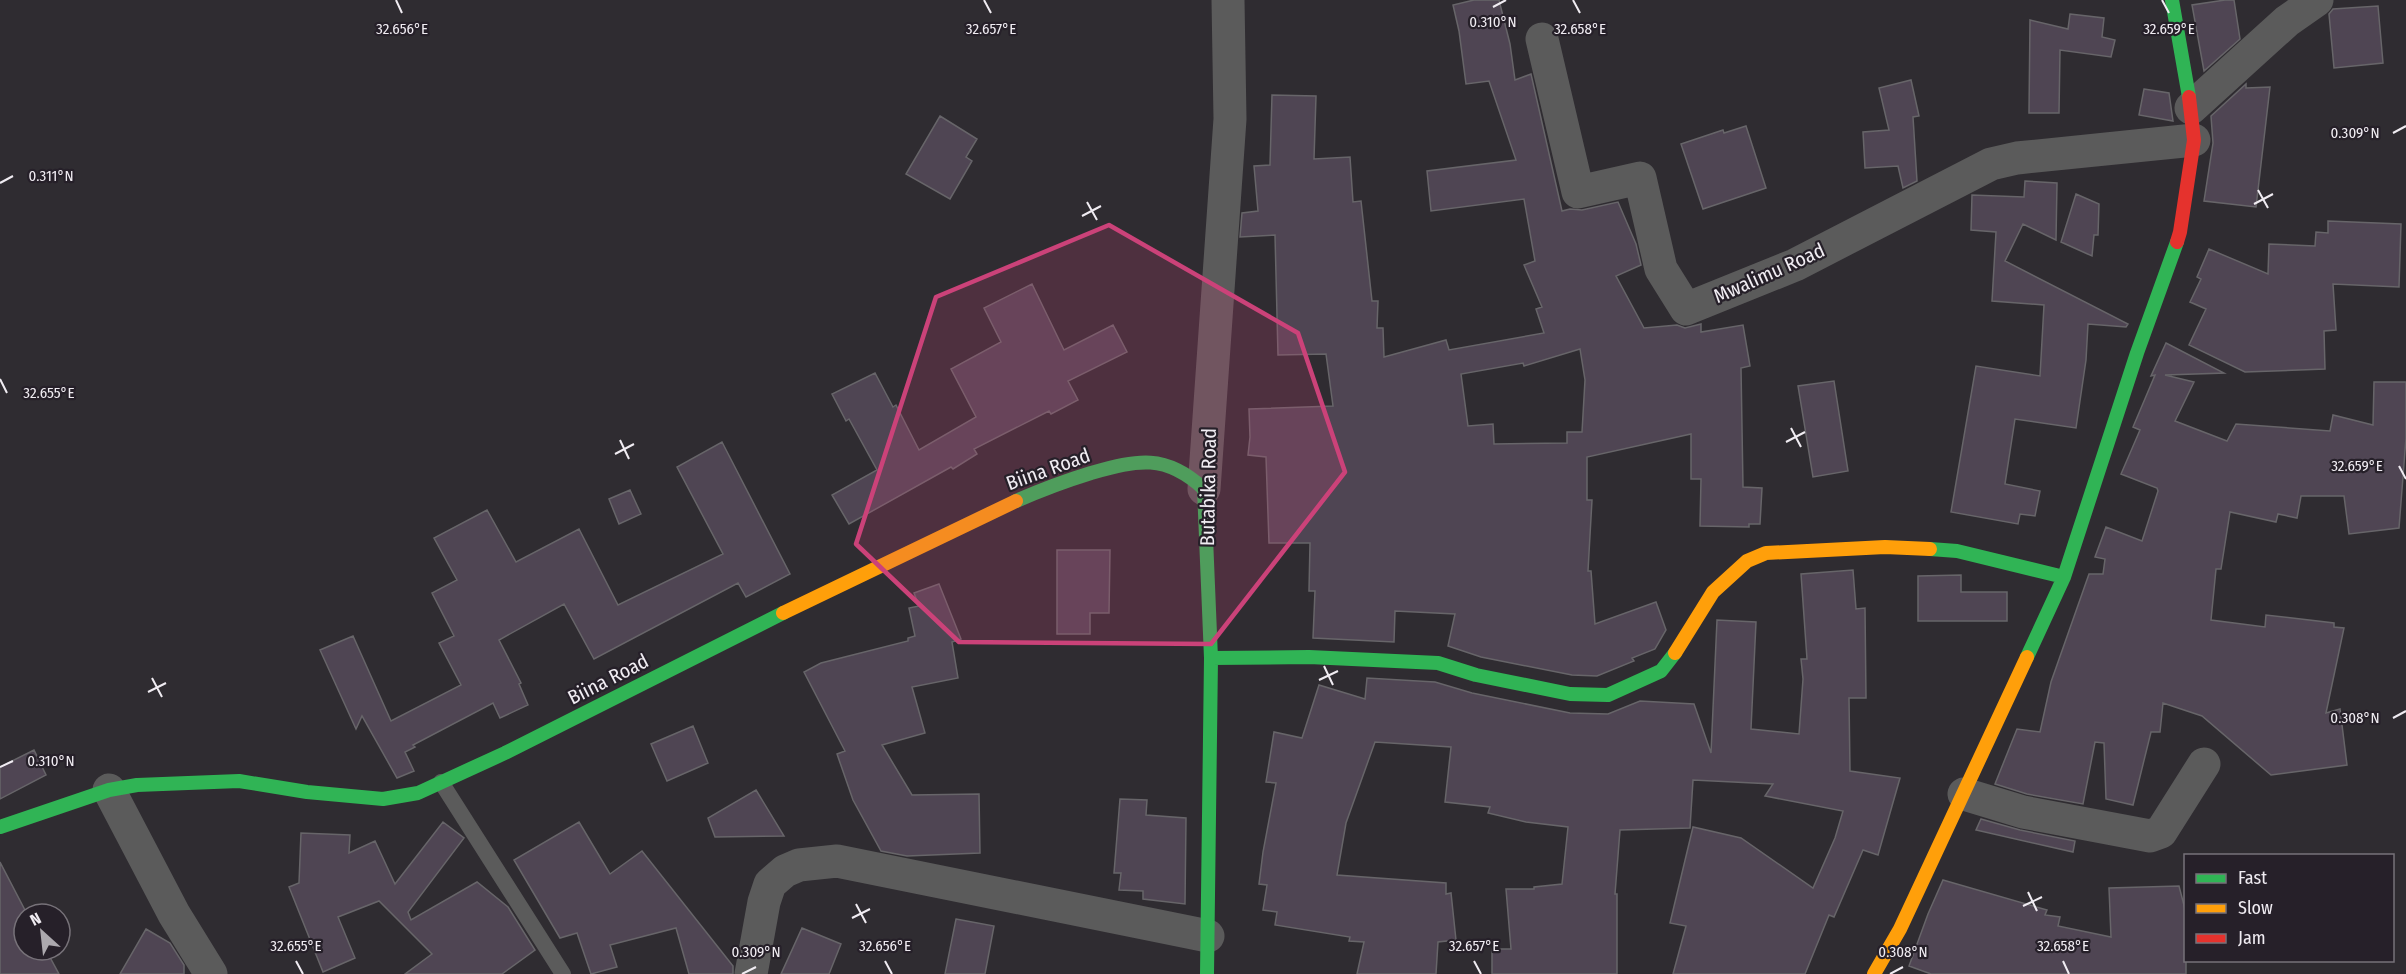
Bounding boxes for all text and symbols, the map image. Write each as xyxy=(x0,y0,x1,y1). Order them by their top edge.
text: 0.310°N xyxy=(1469,13,1517,31)
text: 32.656°E xyxy=(376,20,428,38)
text: 32.657°E xyxy=(966,20,1016,38)
text: 32.658°E xyxy=(1554,20,1606,38)
text: 32.659°E xyxy=(2143,20,2195,38)
text: 0.309°N xyxy=(2330,124,2380,142)
text: 0.311°N xyxy=(28,167,74,185)
street label: Mwalimu Road xyxy=(1710,238,1828,308)
text: 32.655°E xyxy=(23,384,75,402)
street label: Butabika Road xyxy=(1195,428,1221,546)
street label: Biina Road xyxy=(1003,443,1093,495)
text: 32.659°E xyxy=(2331,457,2383,475)
street label: Biina Road xyxy=(564,648,652,710)
text: 0.308°N xyxy=(2330,709,2380,727)
text: 0.310°N xyxy=(27,752,75,770)
legend xyxy=(2184,854,2394,962)
text: Fast xyxy=(2238,867,2267,889)
text: Slow xyxy=(2238,897,2273,919)
north arrow xyxy=(12,902,72,962)
text: N xyxy=(27,908,44,930)
text: Jam xyxy=(2238,927,2266,949)
text: 32.655°E xyxy=(270,937,322,955)
text: 32.656°E xyxy=(859,937,911,955)
text: 32.657°E xyxy=(1449,937,1499,955)
text: 32.658°E xyxy=(2037,937,2089,955)
text: 0.309°N xyxy=(731,943,781,961)
text: 0.308°N xyxy=(1878,943,1928,961)

